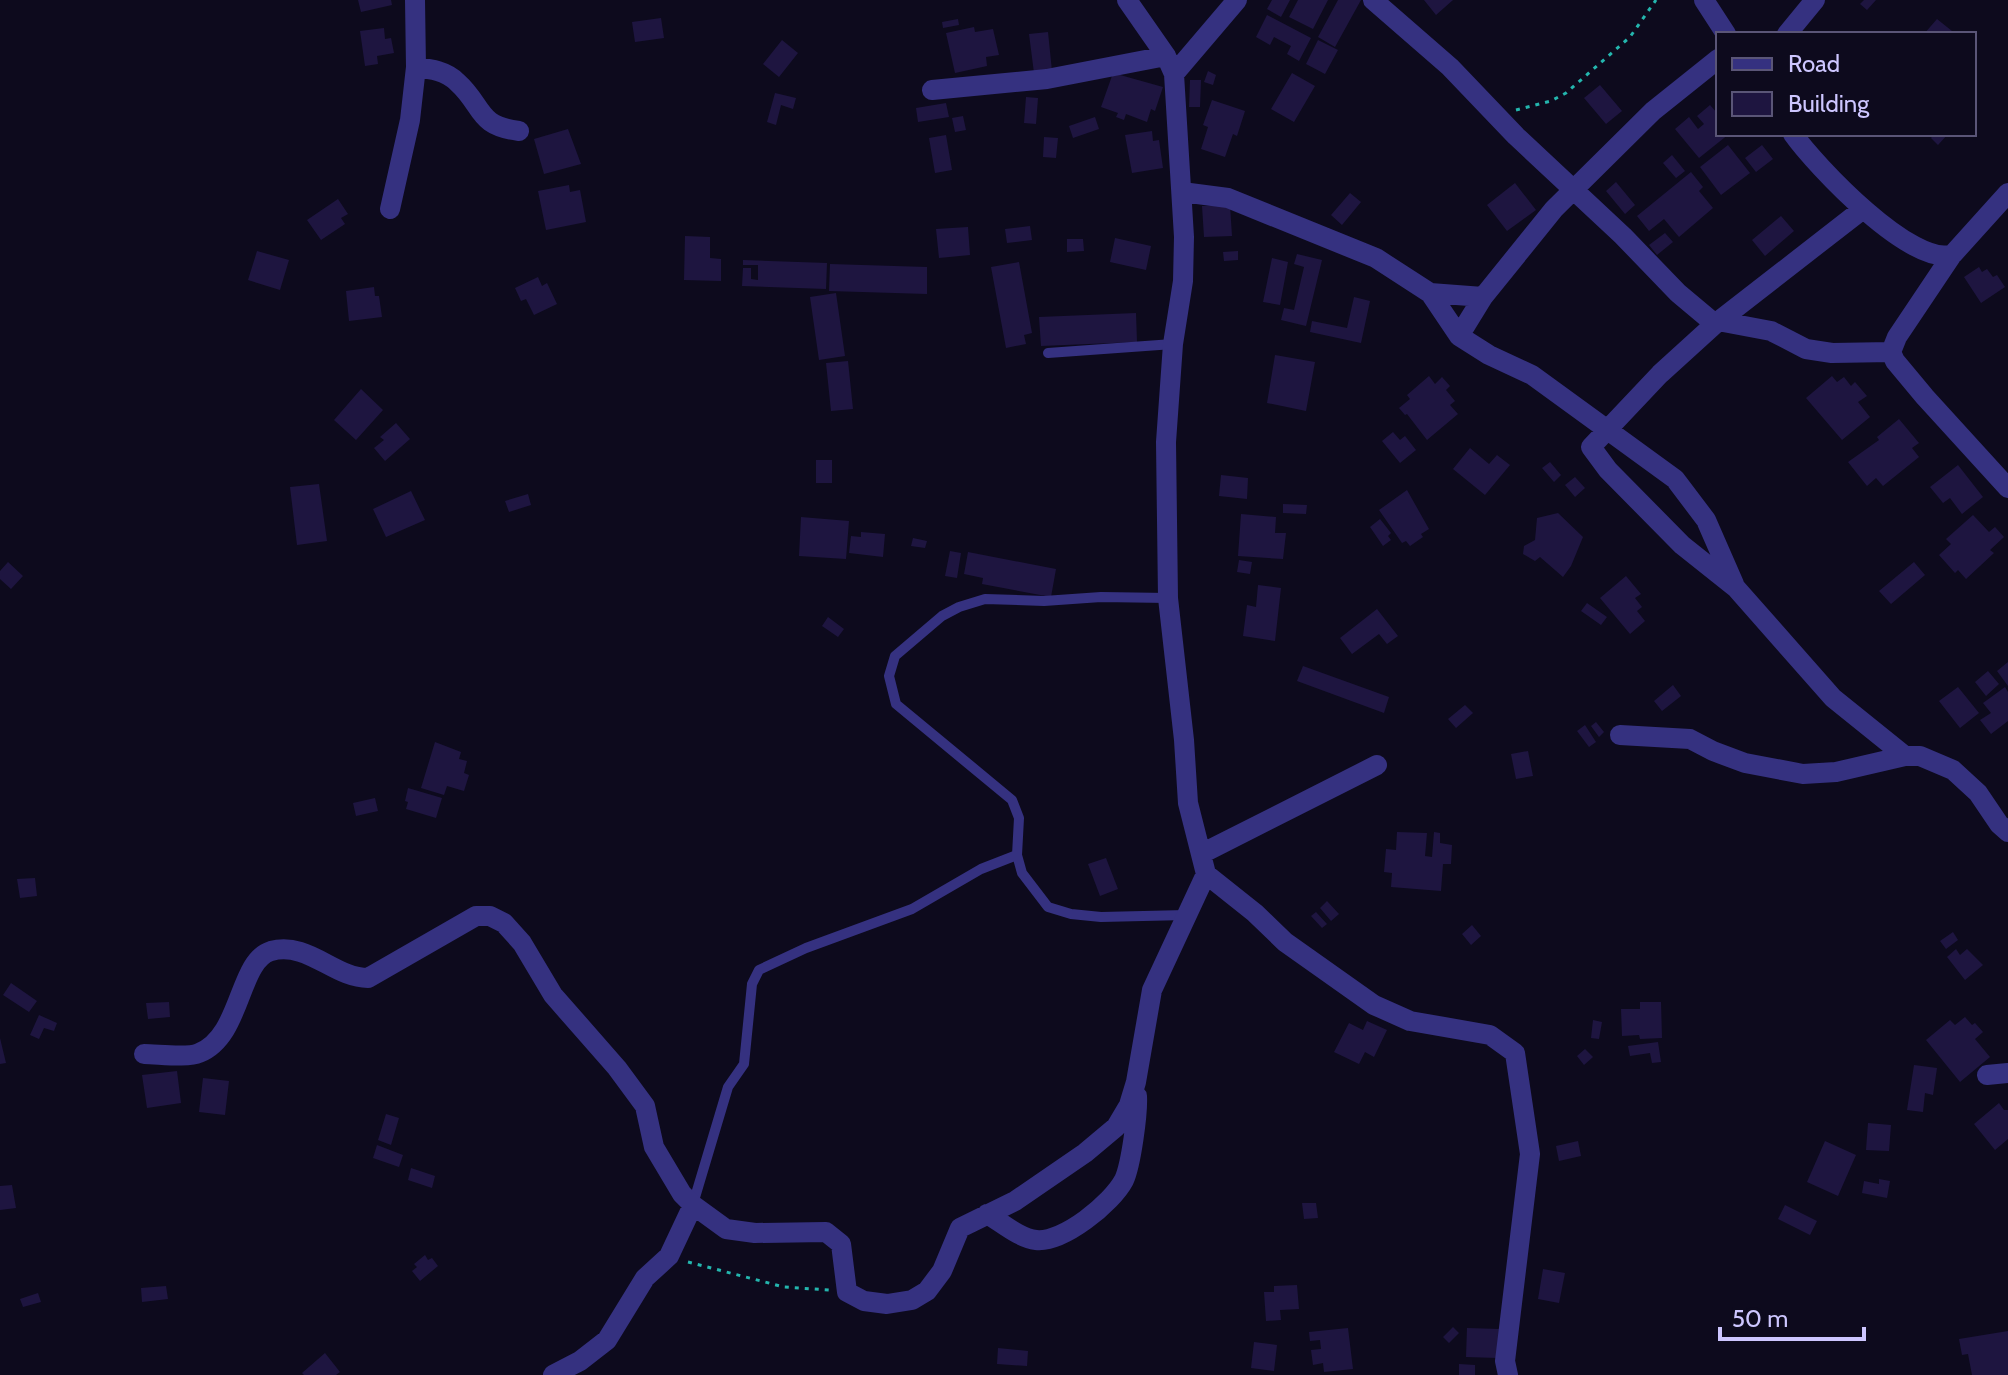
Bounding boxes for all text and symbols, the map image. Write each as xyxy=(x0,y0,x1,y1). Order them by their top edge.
legend xyxy=(1716,32,1976,136)
text: Road xyxy=(1788,49,1840,78)
text: Building xyxy=(1788,89,1870,118)
scale bar xyxy=(1720,1291,1864,1341)
text: 50 m xyxy=(1732,1304,1788,1333)

